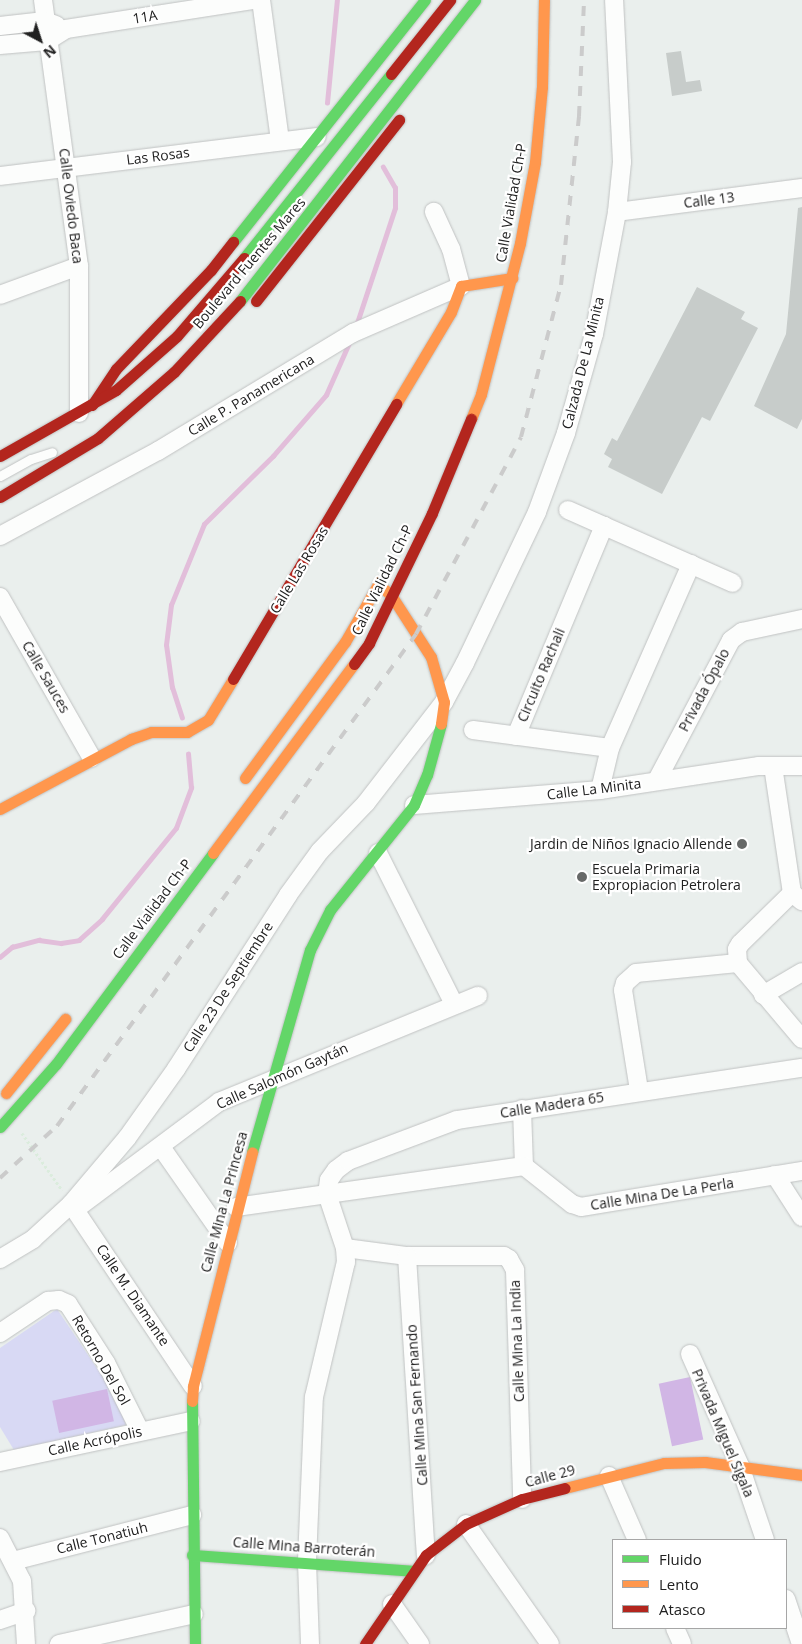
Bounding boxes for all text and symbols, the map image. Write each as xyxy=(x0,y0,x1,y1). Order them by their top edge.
street label: 11A xyxy=(131,7,159,27)
north arrow xyxy=(15,15,65,65)
text: N xyxy=(39,41,60,63)
street label: Calle Vialidad Ch-P xyxy=(492,142,530,264)
street label: Las Rosas xyxy=(125,144,191,168)
street label: Calle Oviedo Baca xyxy=(56,147,86,265)
street label: Calle 13 xyxy=(683,189,735,211)
street label: Boulevard Fuentes Mares xyxy=(189,194,309,332)
street label: Calzada De La Minita xyxy=(558,295,608,431)
street label: Calle P. Panamericana xyxy=(185,351,317,439)
street label: Calle Vialidad Ch-P xyxy=(348,522,416,638)
street label: Calle Las Rosas xyxy=(266,523,332,617)
street label: Circuito Rachali xyxy=(514,625,568,725)
street label: Calle Sauces xyxy=(19,638,73,716)
street label: Privada Ópalo xyxy=(675,646,733,734)
street label: Calle La Minita xyxy=(546,775,642,803)
place label: Jardin de Niños Ignacio Allende xyxy=(530,836,732,852)
marker: Jardin de Niños Ignacio Allende xyxy=(736,838,748,850)
street label: Calle Vialidad Ch-P xyxy=(109,856,195,962)
place label: Escuela Primaria Expropiacion Petrolera xyxy=(592,861,741,894)
marker: Escuela Primaria Expropiacion Petrolera xyxy=(576,871,588,883)
street label: Calle 23 De Septiembre xyxy=(180,919,276,1055)
street label: Calle Salomón Gaytán xyxy=(213,1039,351,1113)
street label: Calle Madera 65 xyxy=(499,1088,605,1122)
street label: Calle Mina La Princesa xyxy=(197,1130,251,1274)
street label: Calle Mina De La Perla xyxy=(589,1174,735,1214)
street label: Calle M. Diamante xyxy=(93,1241,173,1349)
street label: Calle Mina La India xyxy=(506,1280,528,1402)
street label: Retorno Del Sol xyxy=(68,1312,134,1408)
street label: Calle Mina San Fernando xyxy=(403,1324,431,1486)
street label: Privada Miguel Sigala xyxy=(688,1366,758,1500)
street label: Calle Acrópolis xyxy=(47,1423,143,1459)
street label: Calle 29 xyxy=(523,1461,577,1491)
street label: Calle Tonatiuh xyxy=(55,1519,149,1557)
street label: Calle Mina Barroterán xyxy=(232,1534,376,1560)
legend xyxy=(612,1539,787,1629)
text: Fluido xyxy=(659,1549,702,1569)
text: Lento xyxy=(659,1574,699,1594)
text: Atasco xyxy=(659,1599,706,1619)

